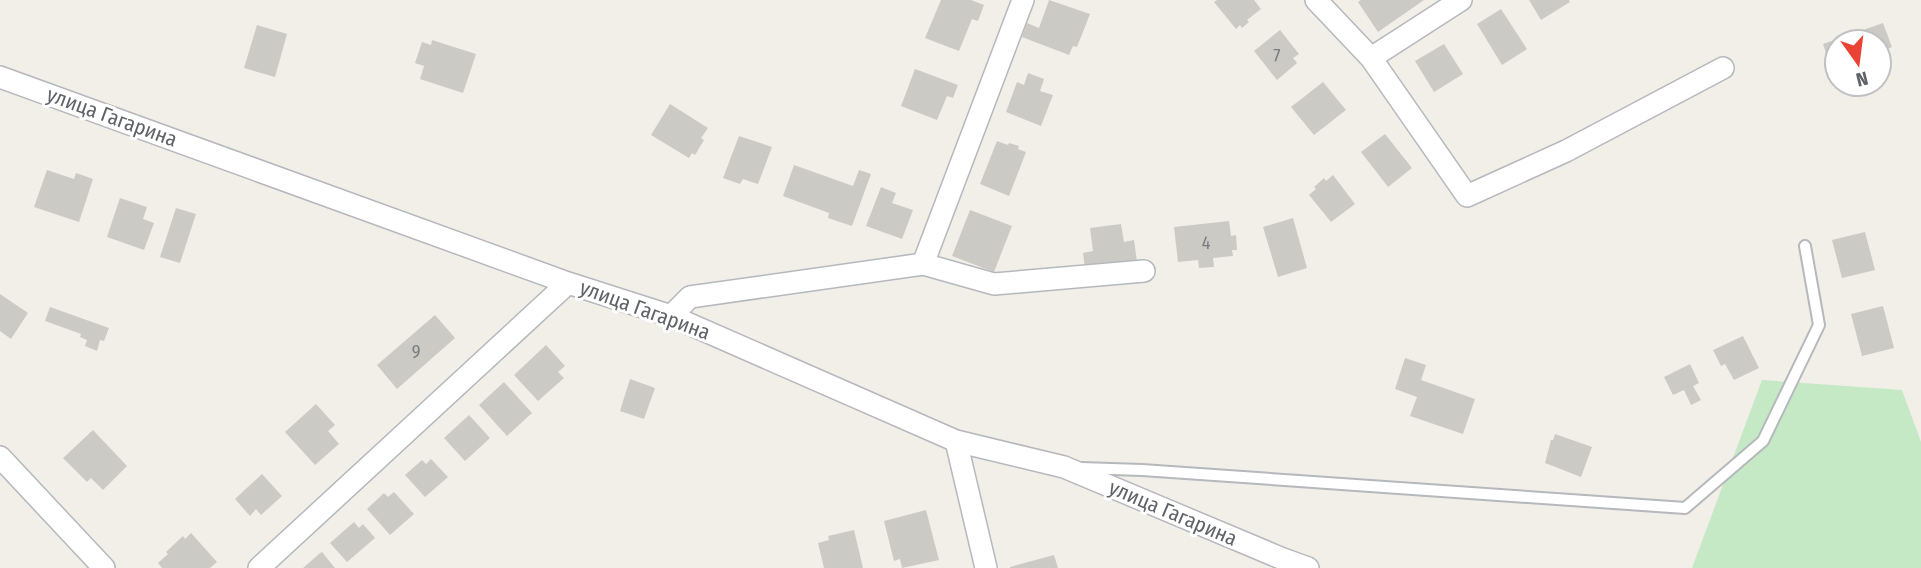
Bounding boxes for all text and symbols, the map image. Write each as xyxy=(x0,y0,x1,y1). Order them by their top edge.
north arrow xyxy=(1823,28,1893,98)
house number: 7 xyxy=(1273,45,1281,67)
text: N xyxy=(1854,66,1870,92)
street label: улица Гагарина xyxy=(43,81,181,153)
house number: 4 xyxy=(1202,232,1211,254)
street label: улица Гагарина xyxy=(576,274,714,346)
house number: 9 xyxy=(412,341,420,363)
street label: улица Гагарина xyxy=(1105,474,1241,552)

